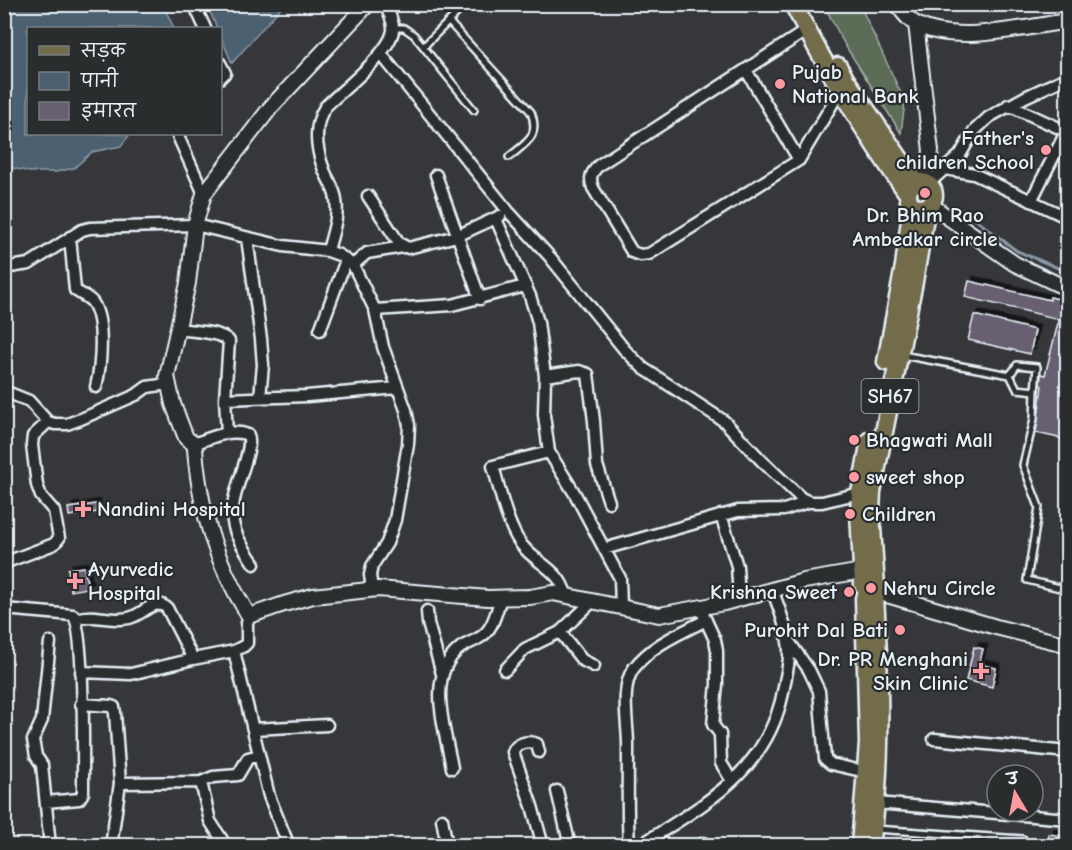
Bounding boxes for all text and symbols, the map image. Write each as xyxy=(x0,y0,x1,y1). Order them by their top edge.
legend xyxy=(27,27,222,135)
text: सड़क xyxy=(80,41,126,62)
place label: Pujab National Bank xyxy=(792,60,920,108)
text: पानी xyxy=(80,67,119,92)
marker: Pujab National Bank xyxy=(773,77,787,91)
text: इमारत xyxy=(81,101,137,122)
place label: Father's children School xyxy=(896,126,1034,174)
marker: Father's children School xyxy=(1039,143,1053,157)
marker: Dr. Bhim Rao Ambedkar circle xyxy=(918,186,932,200)
place label: Dr. Bhim Rao Ambedkar circle xyxy=(852,203,998,251)
road number: SH67 xyxy=(862,379,918,413)
place label: Bhagwati Mall xyxy=(866,428,993,452)
marker: Bhagwati Mall xyxy=(847,433,861,447)
place label: sweet shop xyxy=(866,465,965,489)
marker: sweet shop xyxy=(847,470,861,484)
place label: Nandini Hospital xyxy=(97,497,246,521)
marker: Nandini Hospital xyxy=(74,500,92,518)
place label: Children xyxy=(862,502,936,526)
marker: Children xyxy=(843,507,857,521)
place label: Ayurvedic Hospital xyxy=(88,557,173,605)
marker: Ayurvedic Hospital xyxy=(66,572,84,590)
place label: Nehru Circle xyxy=(883,576,996,600)
place label: Krishna Sweet xyxy=(710,580,838,604)
marker: Nehru Circle xyxy=(864,581,878,595)
marker: Krishna Sweet xyxy=(842,585,856,599)
place label: Purohit Dal Bati xyxy=(744,618,888,642)
marker: Purohit Dal Bati xyxy=(893,623,907,637)
place label: Dr. PR Menghani Skin Clinic xyxy=(818,647,968,695)
marker: Dr. PR Menghani Skin Clinic xyxy=(972,662,990,680)
north arrow xyxy=(985,763,1045,823)
text: उ xyxy=(1004,769,1021,789)

